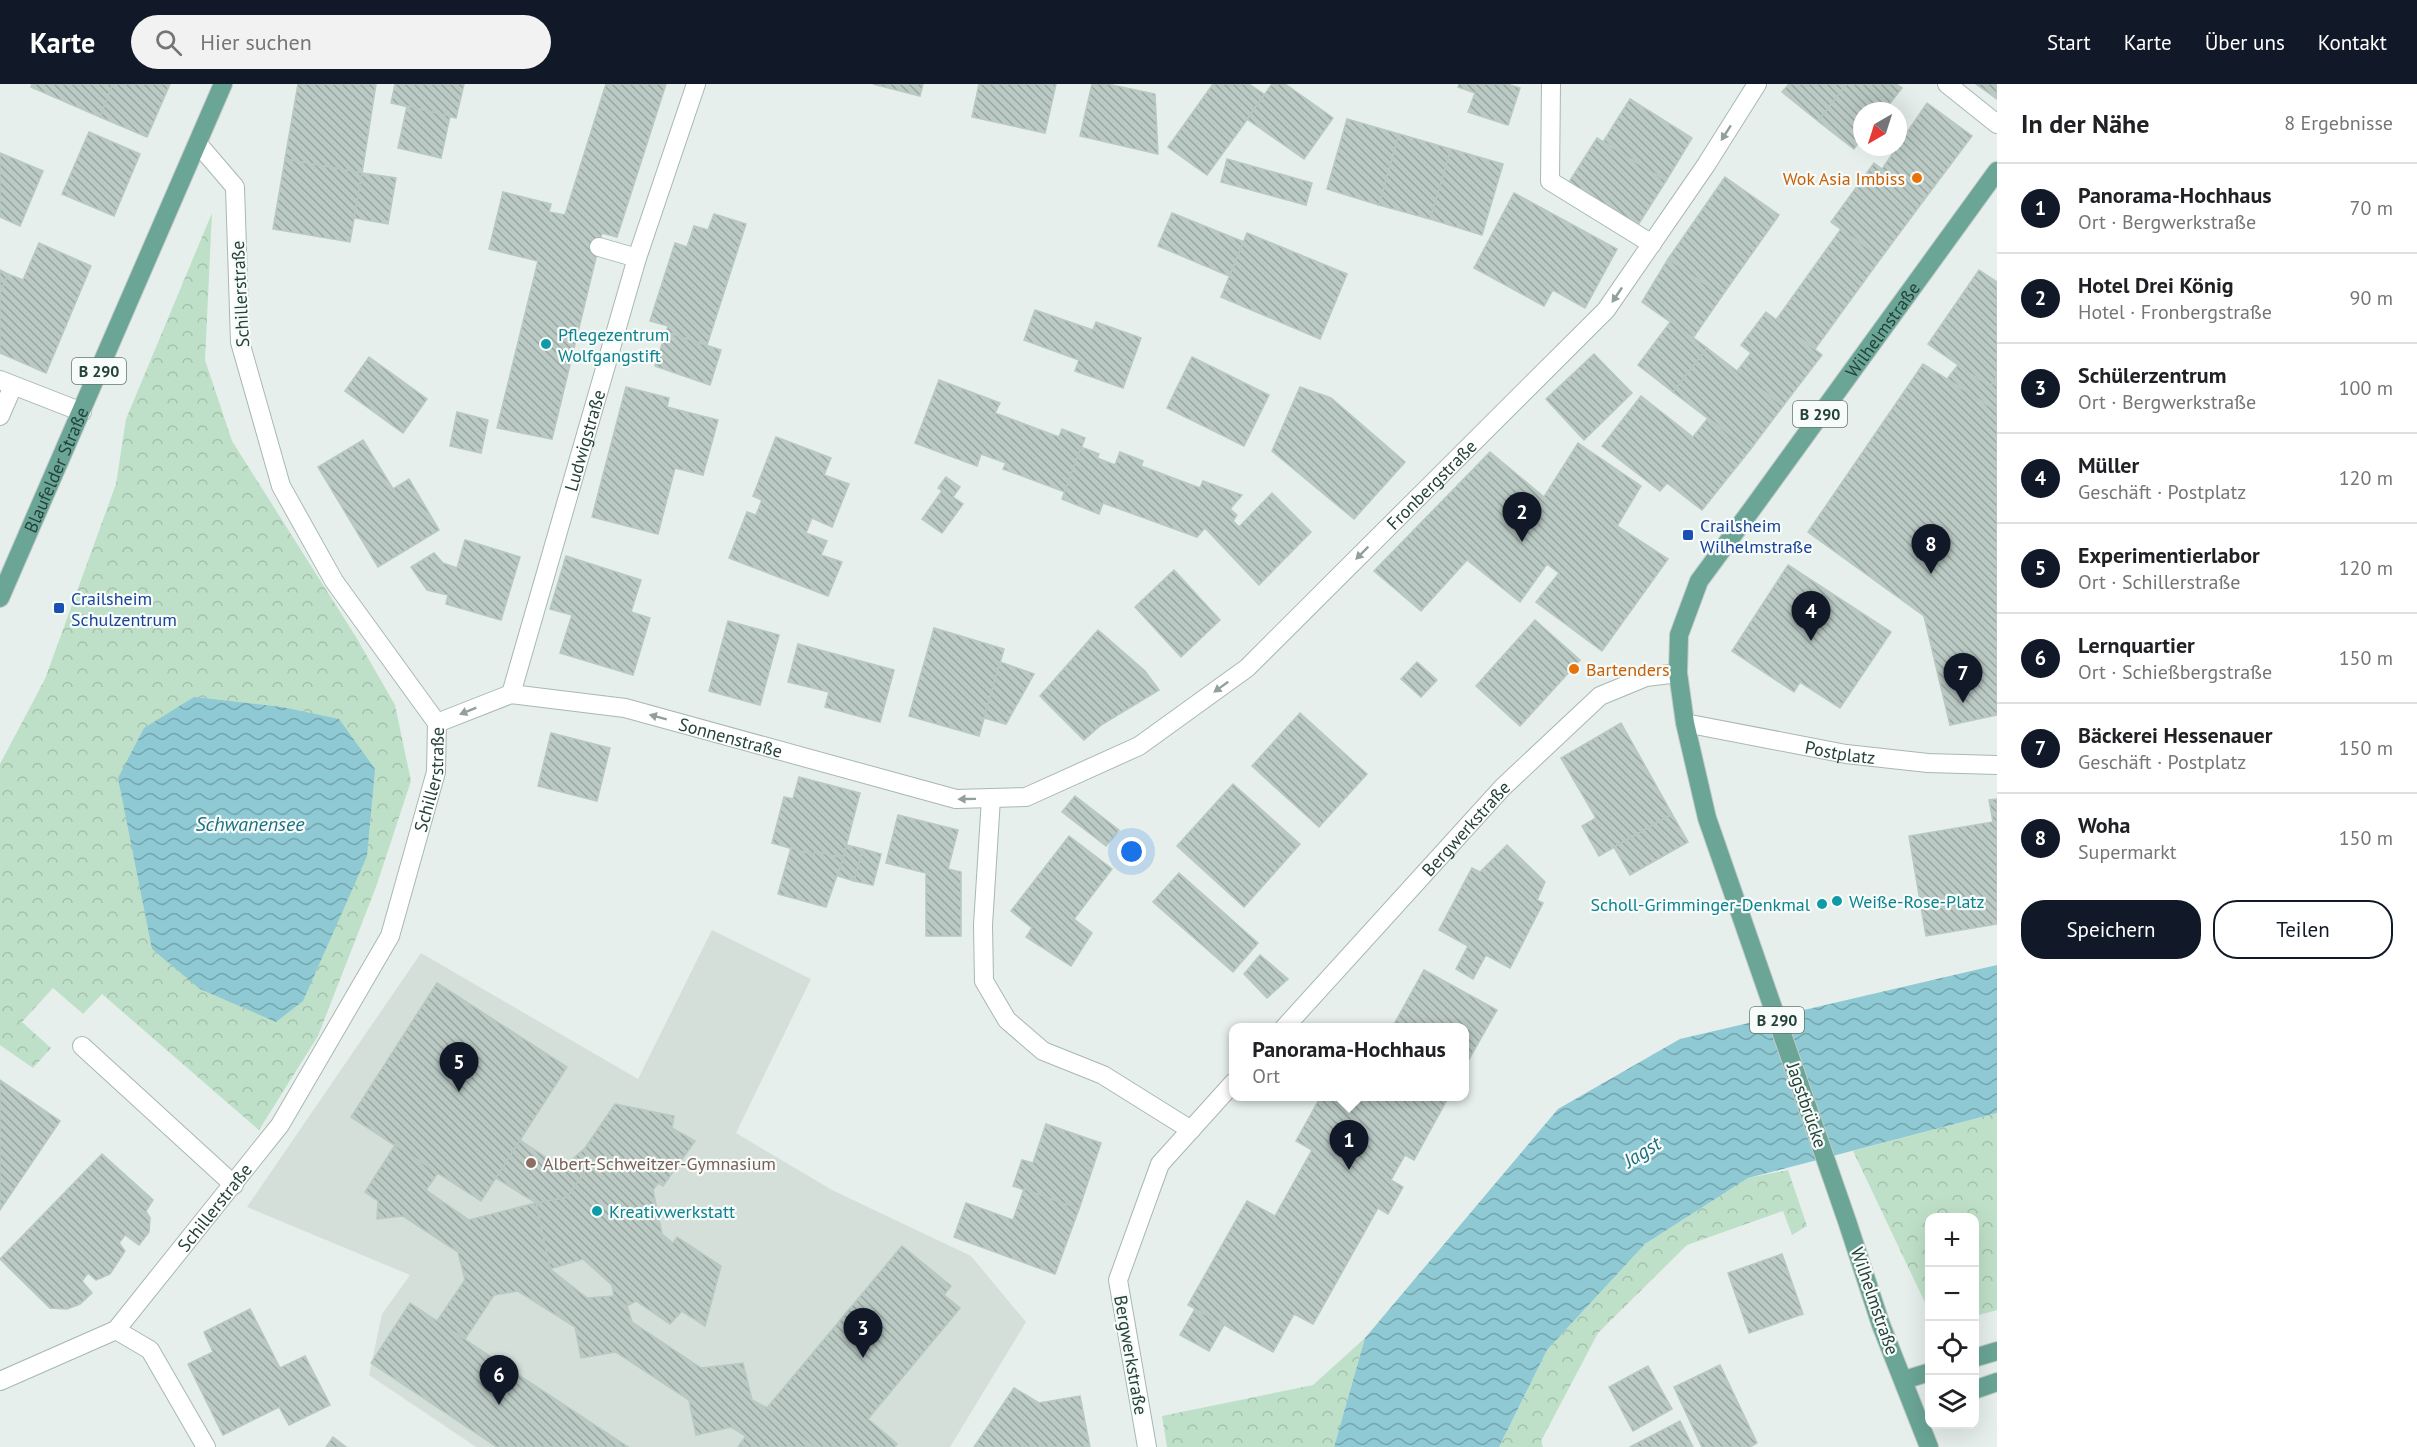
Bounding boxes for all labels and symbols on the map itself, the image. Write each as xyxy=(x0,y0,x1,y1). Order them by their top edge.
north arrow xyxy=(1853,102,1907,156)
one-way arrow xyxy=(1721,125,1732,141)
place label: Wok Asia Imbiss xyxy=(1783,167,1905,190)
marker: Wok Asia Imbiss xyxy=(1910,171,1924,185)
street label: Schillerstraße xyxy=(226,240,254,348)
street label: Wilhelmstraße xyxy=(1840,277,1925,382)
one-way arrow xyxy=(1611,286,1623,302)
place label: Pflegezentrum Wolfgangstift xyxy=(558,323,669,367)
marker: Pflegezentrum Wolfgangstift xyxy=(539,337,553,351)
road number: B 290 xyxy=(72,358,126,384)
street label: Ludwigstraße xyxy=(559,387,610,494)
road number: B 290 xyxy=(1793,401,1847,427)
street label: Blaufelder Straße xyxy=(18,403,93,536)
street label: Fronbergstraße xyxy=(1381,434,1481,534)
pin: 2 xyxy=(1502,492,1541,542)
place label: Crailsheim Wilhelmstraße xyxy=(1700,514,1812,558)
pin: 8 xyxy=(1912,524,1950,574)
marker: Crailsheim Wilhelmstraße xyxy=(1681,528,1695,542)
one-way arrow xyxy=(1356,546,1370,560)
place label: Crailsheim Schulzentrum xyxy=(71,587,177,631)
pin: 4 xyxy=(1792,592,1830,641)
marker: Crailsheim Schulzentrum xyxy=(52,601,66,615)
pin: 7 xyxy=(1944,654,1982,703)
place label: Bartenders xyxy=(1586,658,1670,681)
marker: Bartenders xyxy=(1567,662,1581,676)
one-way arrow xyxy=(1213,681,1229,693)
one-way arrow xyxy=(459,707,477,717)
one-way arrow xyxy=(648,711,667,721)
street label: Sonnenstraße xyxy=(676,712,785,762)
street label: Schillerstraße xyxy=(408,727,448,834)
street label: Postplatz xyxy=(1803,735,1877,769)
street label: Bergwerkstraße xyxy=(1416,775,1514,881)
one-way arrow xyxy=(958,794,977,804)
water label: Schwanensee xyxy=(195,811,305,837)
your location xyxy=(1117,837,1146,866)
place label: Weiße-Rose-Platz xyxy=(1849,890,1985,913)
place label: Scholl-Grimminger-Denkmal xyxy=(1590,893,1811,916)
marker: Weiße-Rose-Platz xyxy=(1830,894,1844,908)
marker: Scholl-Grimminger-Denkmal xyxy=(1815,897,1829,911)
road number: B 290 xyxy=(1750,1007,1804,1033)
pin: 5 xyxy=(440,1042,478,1092)
street label: Jagstbrücke xyxy=(1781,1058,1832,1151)
pin: 1 xyxy=(1330,1120,1368,1170)
water label: Jagst xyxy=(1617,1130,1667,1175)
place label: Albert-Schweitzer-Gymnasium xyxy=(543,1152,776,1175)
marker: Albert-Schweitzer-Gymnasium xyxy=(524,1156,538,1170)
street label: Schillerstraße xyxy=(172,1158,257,1256)
place label: Kreativwerkstatt xyxy=(609,1200,735,1223)
marker: Kreativwerkstatt xyxy=(590,1204,604,1218)
street label: Wilhelmstraße xyxy=(1846,1244,1904,1358)
street label: Bergwerkstraße xyxy=(1109,1293,1153,1417)
pin: 3 xyxy=(844,1308,882,1358)
pin: 6 xyxy=(480,1356,518,1405)

